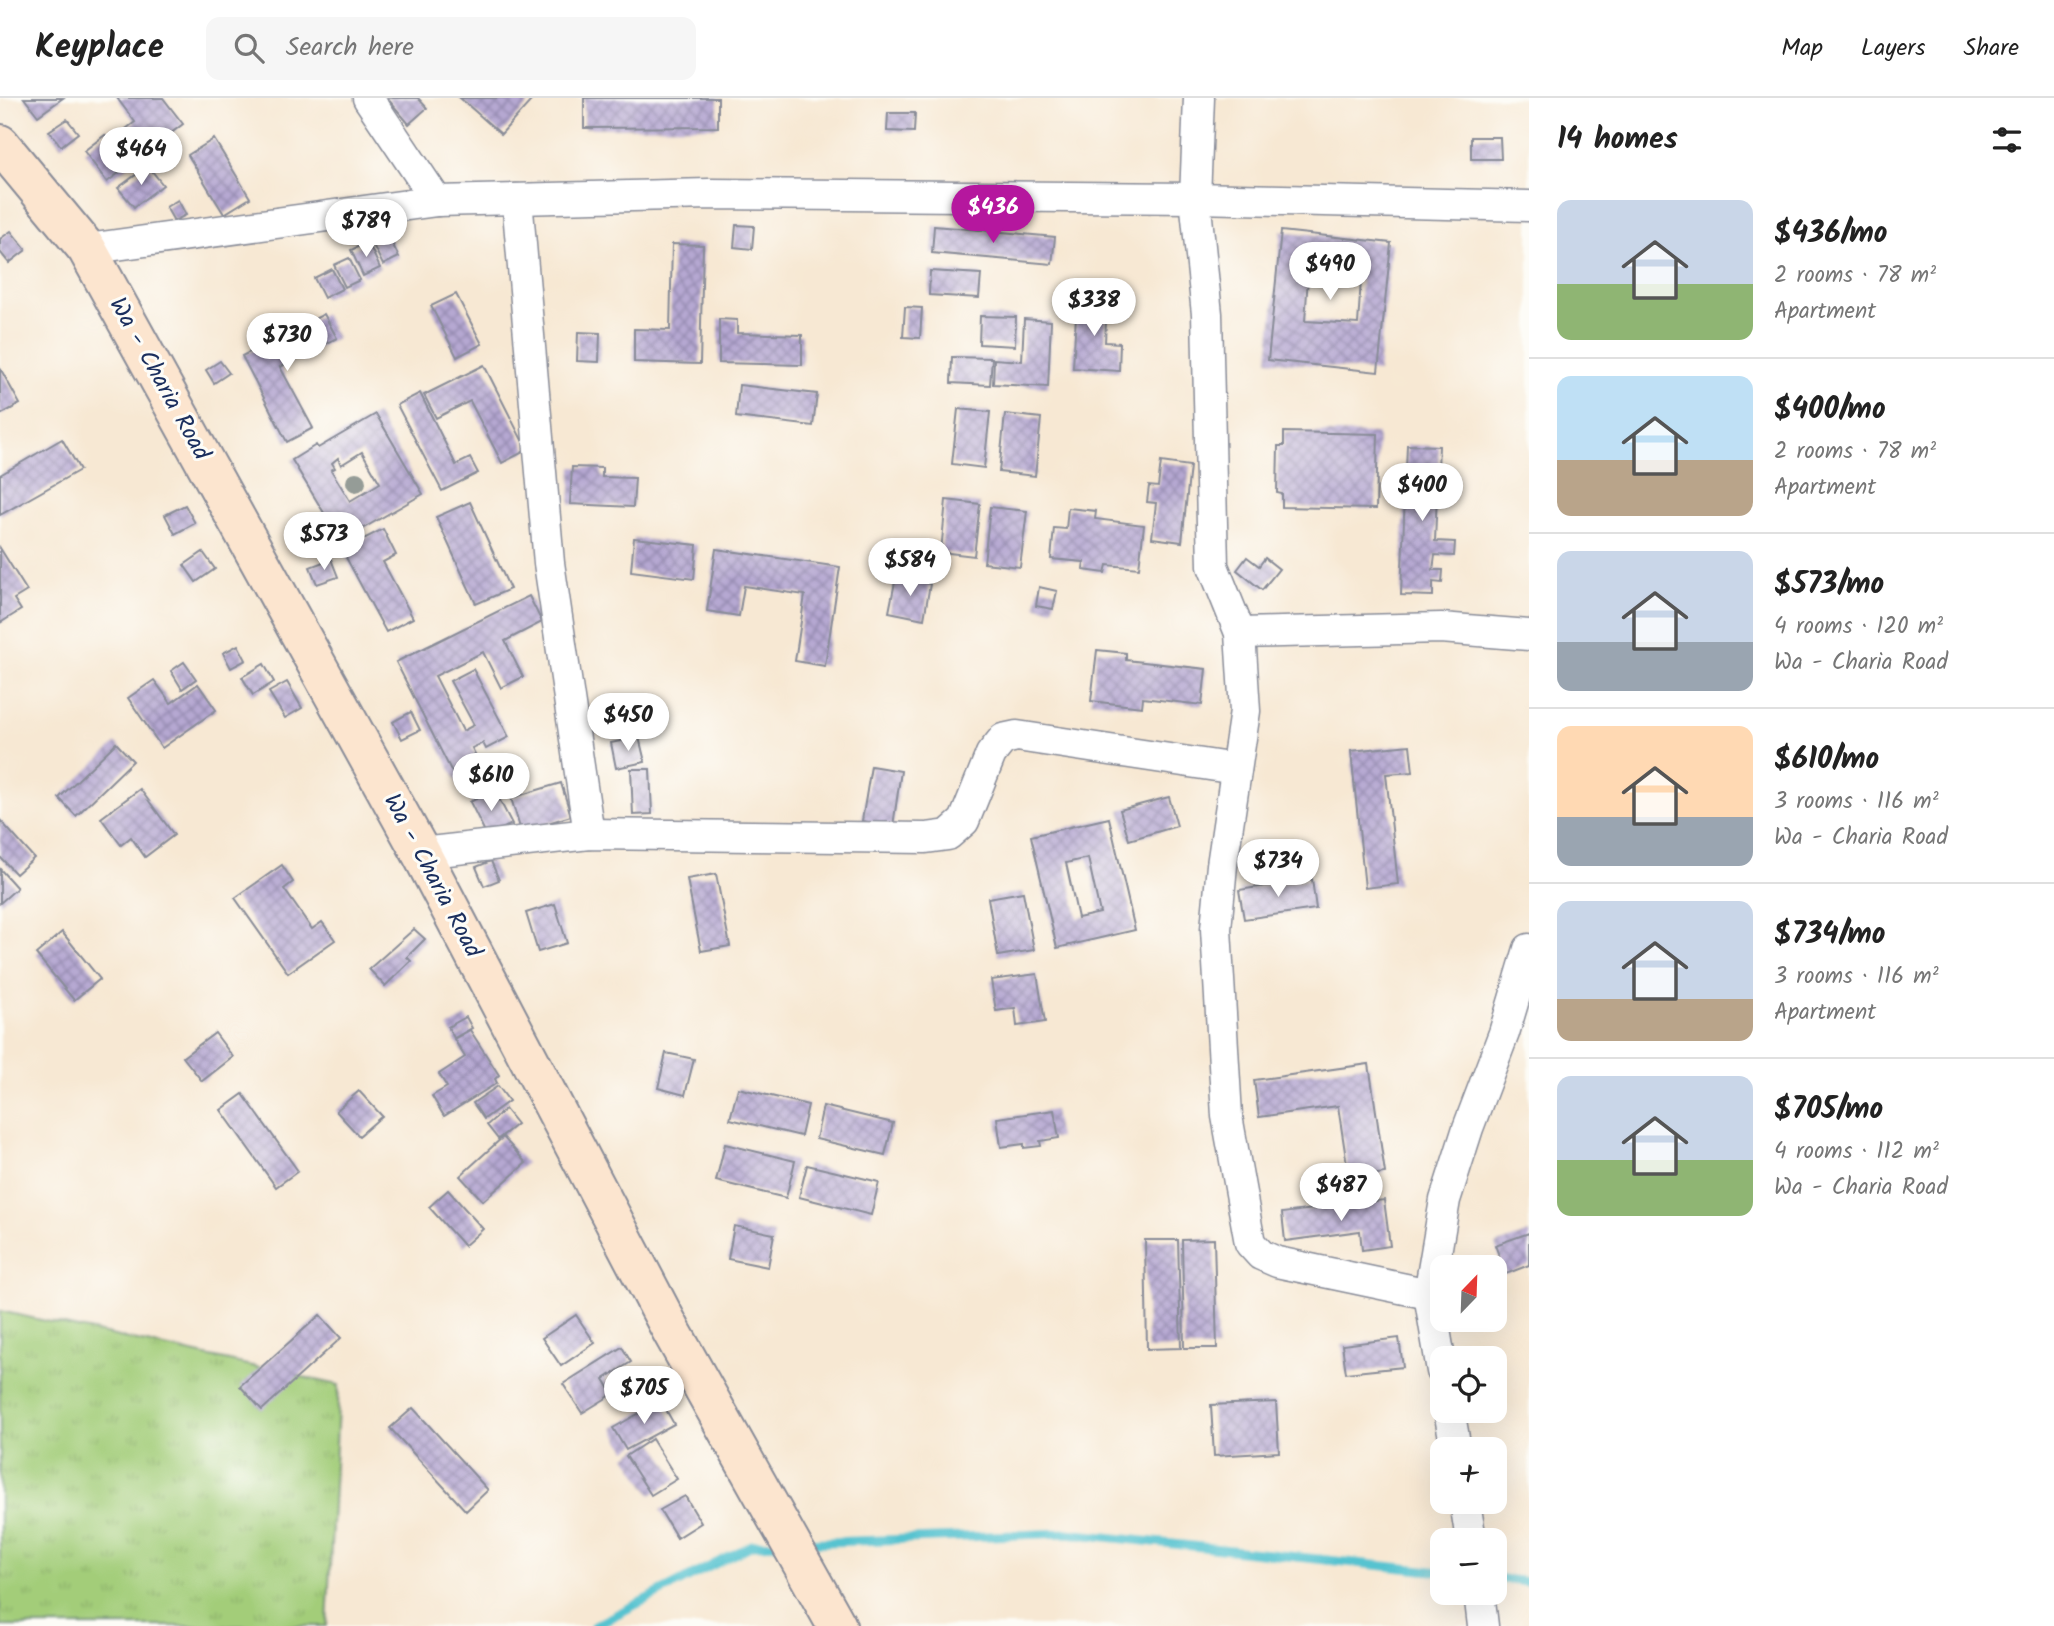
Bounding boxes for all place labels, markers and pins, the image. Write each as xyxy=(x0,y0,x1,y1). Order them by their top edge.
pin: $464 xyxy=(100,127,182,187)
pin: $436 xyxy=(952,186,1034,245)
pin: $789 xyxy=(325,200,407,259)
pin: $490 xyxy=(1289,242,1371,302)
pin: $338 xyxy=(1053,278,1135,338)
pin: $730 xyxy=(246,314,328,373)
pin: $400 xyxy=(1381,464,1463,523)
pin: $573 xyxy=(283,512,365,572)
pin: $584 xyxy=(869,538,951,598)
pin: $450 xyxy=(587,694,669,753)
pin: $610 xyxy=(450,754,532,813)
pin: $734 xyxy=(1237,840,1319,899)
pin: $487 xyxy=(1300,1164,1382,1223)
pin: $705 xyxy=(603,1366,685,1426)

